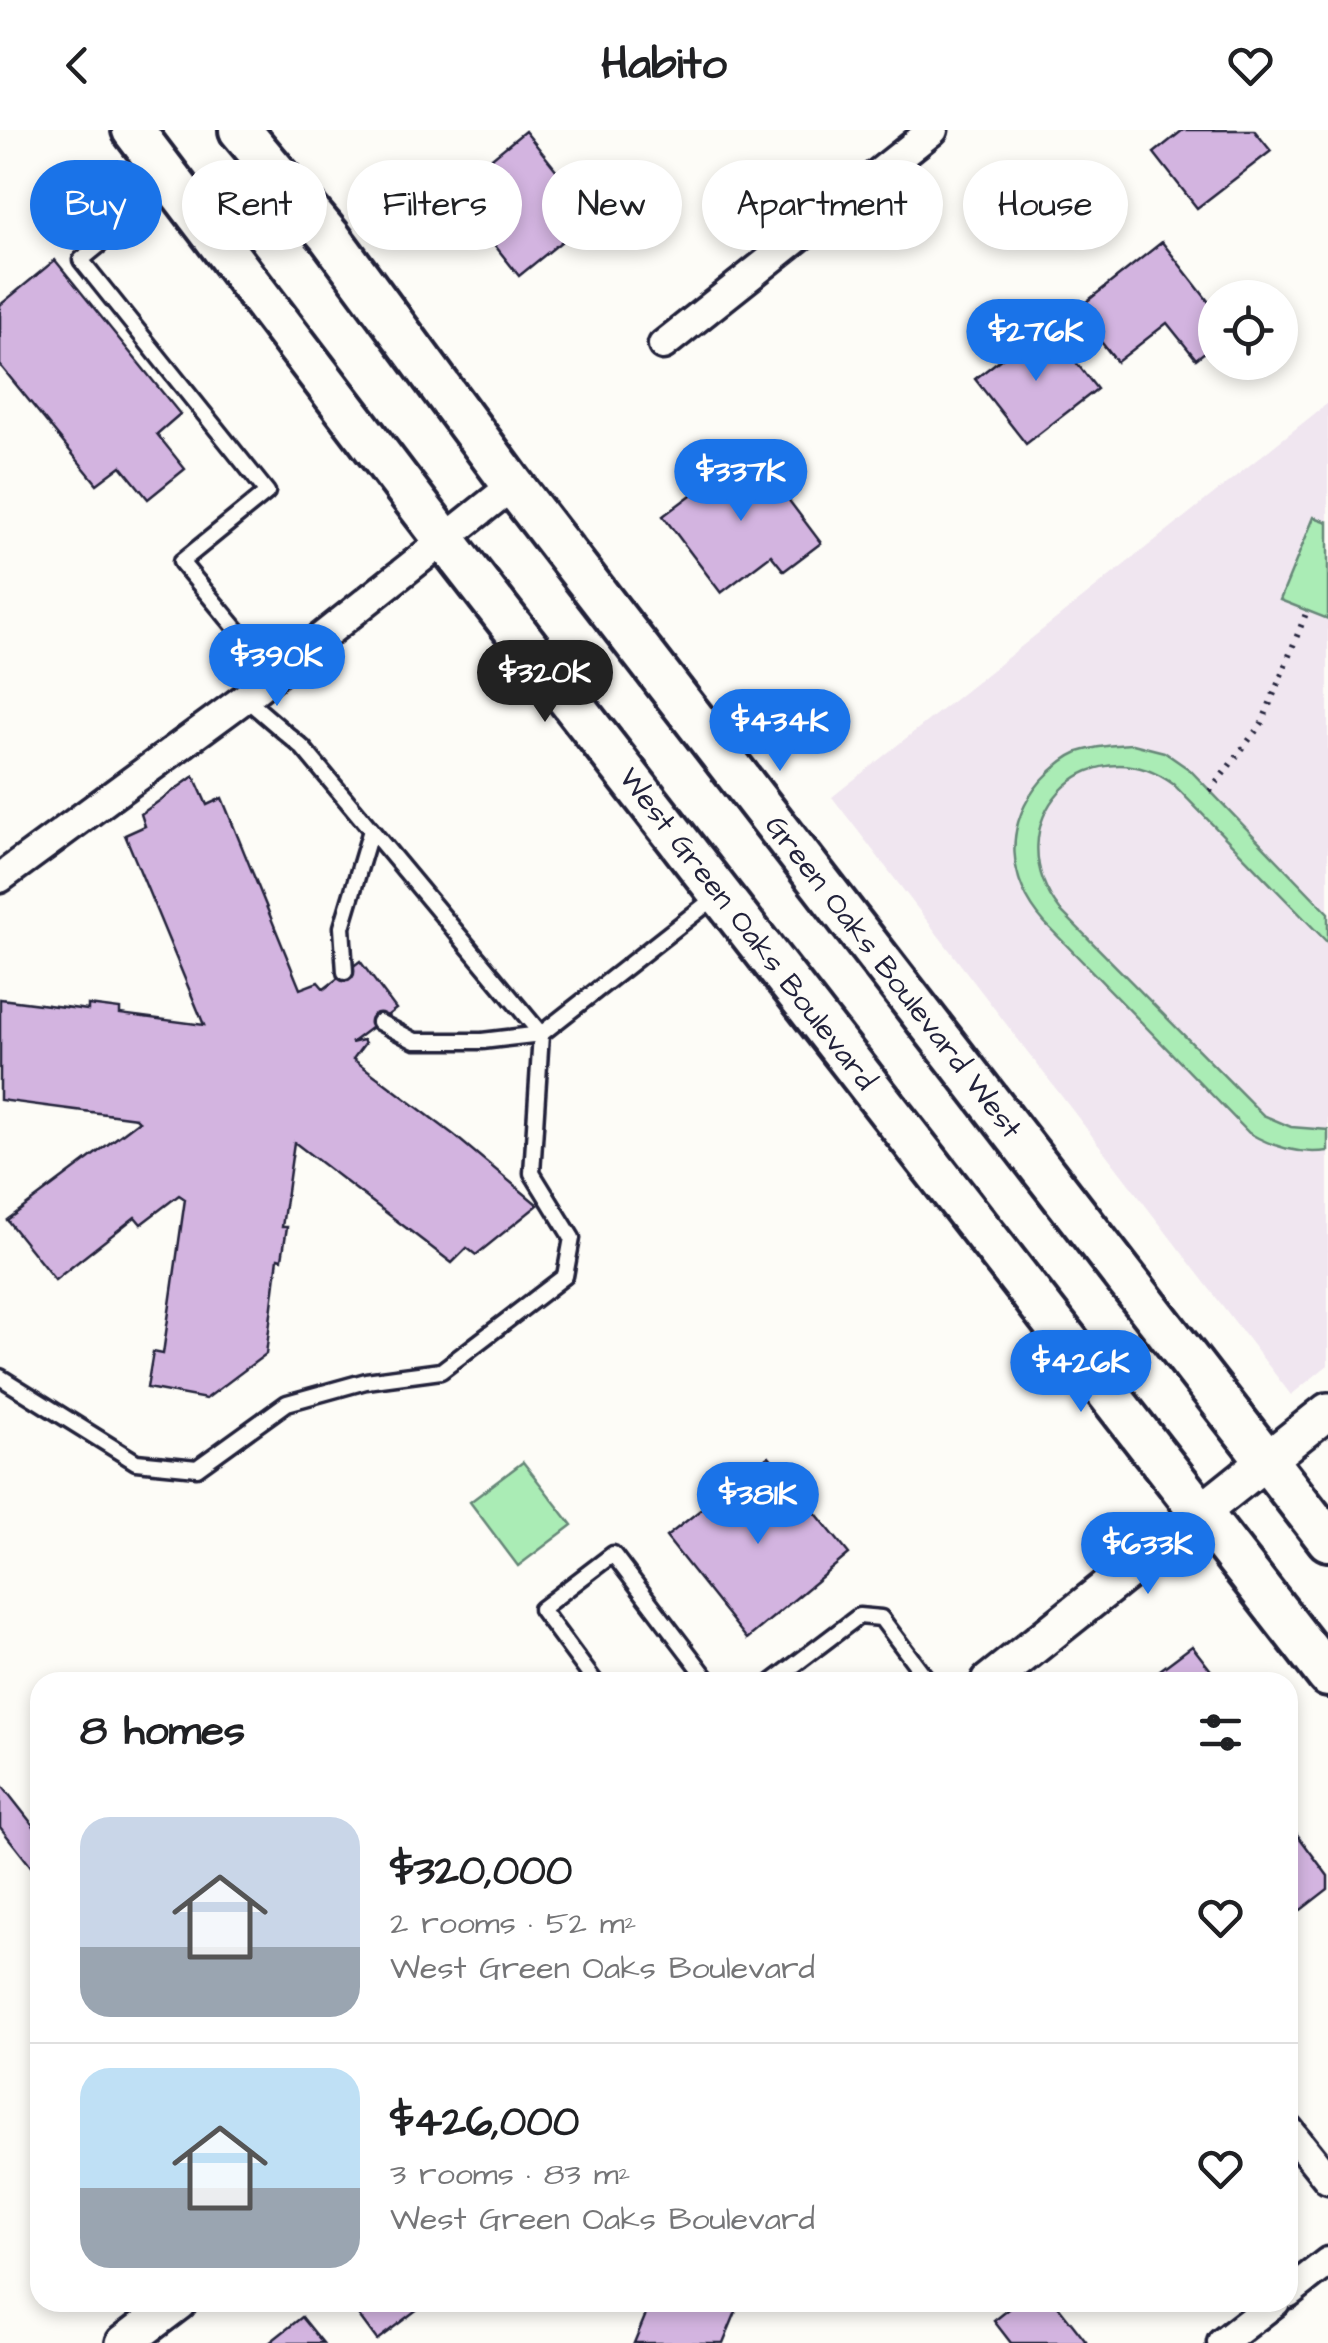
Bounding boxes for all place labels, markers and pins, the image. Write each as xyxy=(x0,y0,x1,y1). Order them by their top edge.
pin: $276K xyxy=(966,299,1106,384)
pin: $337K xyxy=(671,439,811,524)
pin: $390K xyxy=(207,624,347,709)
pin: $320K xyxy=(475,640,615,725)
pin: $434K xyxy=(710,689,850,774)
pin: $426K xyxy=(1011,1330,1151,1415)
pin: $381K xyxy=(688,1462,828,1547)
pin: $633K xyxy=(1078,1512,1218,1597)

